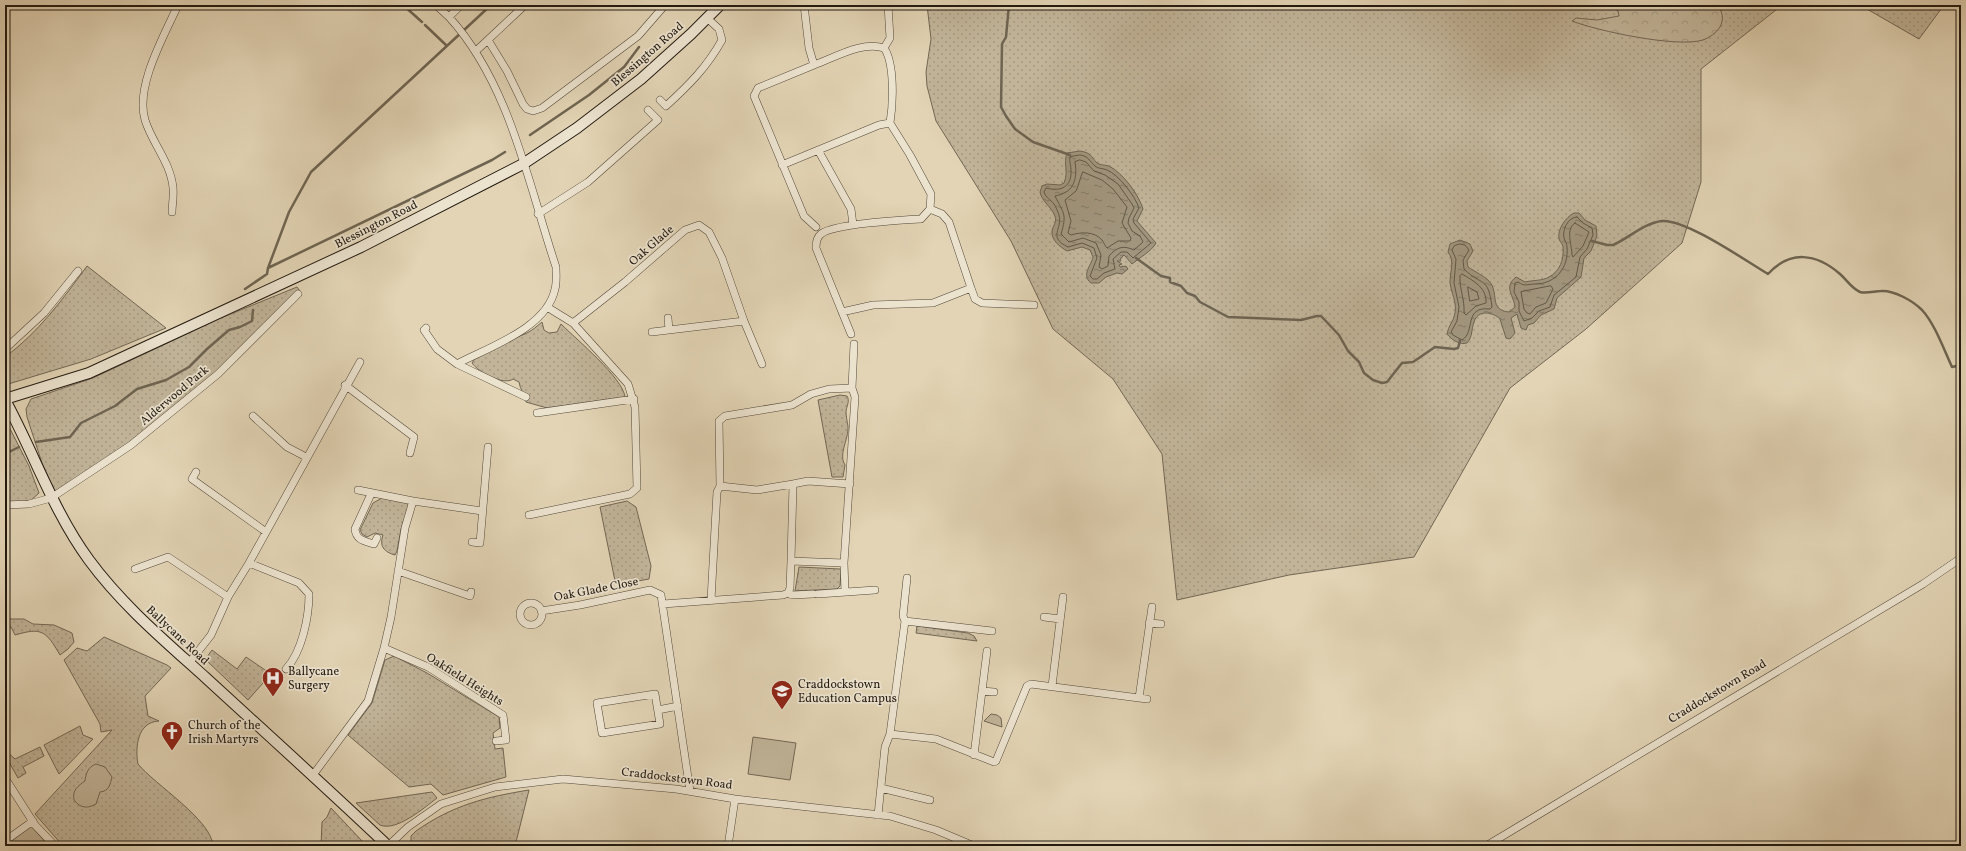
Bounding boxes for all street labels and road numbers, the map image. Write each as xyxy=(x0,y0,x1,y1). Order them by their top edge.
street label: Blessington Road xyxy=(608,19,687,91)
street label: Blessington Road xyxy=(332,197,421,253)
street label: Oak Glade xyxy=(626,222,678,270)
street label: Alderwood Park xyxy=(137,362,213,429)
street label: Oak Glade Close xyxy=(553,574,640,606)
street label: Ballycane Road xyxy=(142,602,212,669)
street label: Oakfield Heights xyxy=(423,650,506,710)
street label: Craddockstown Road xyxy=(1665,656,1770,728)
street label: Craddockstown Road xyxy=(620,764,734,794)

